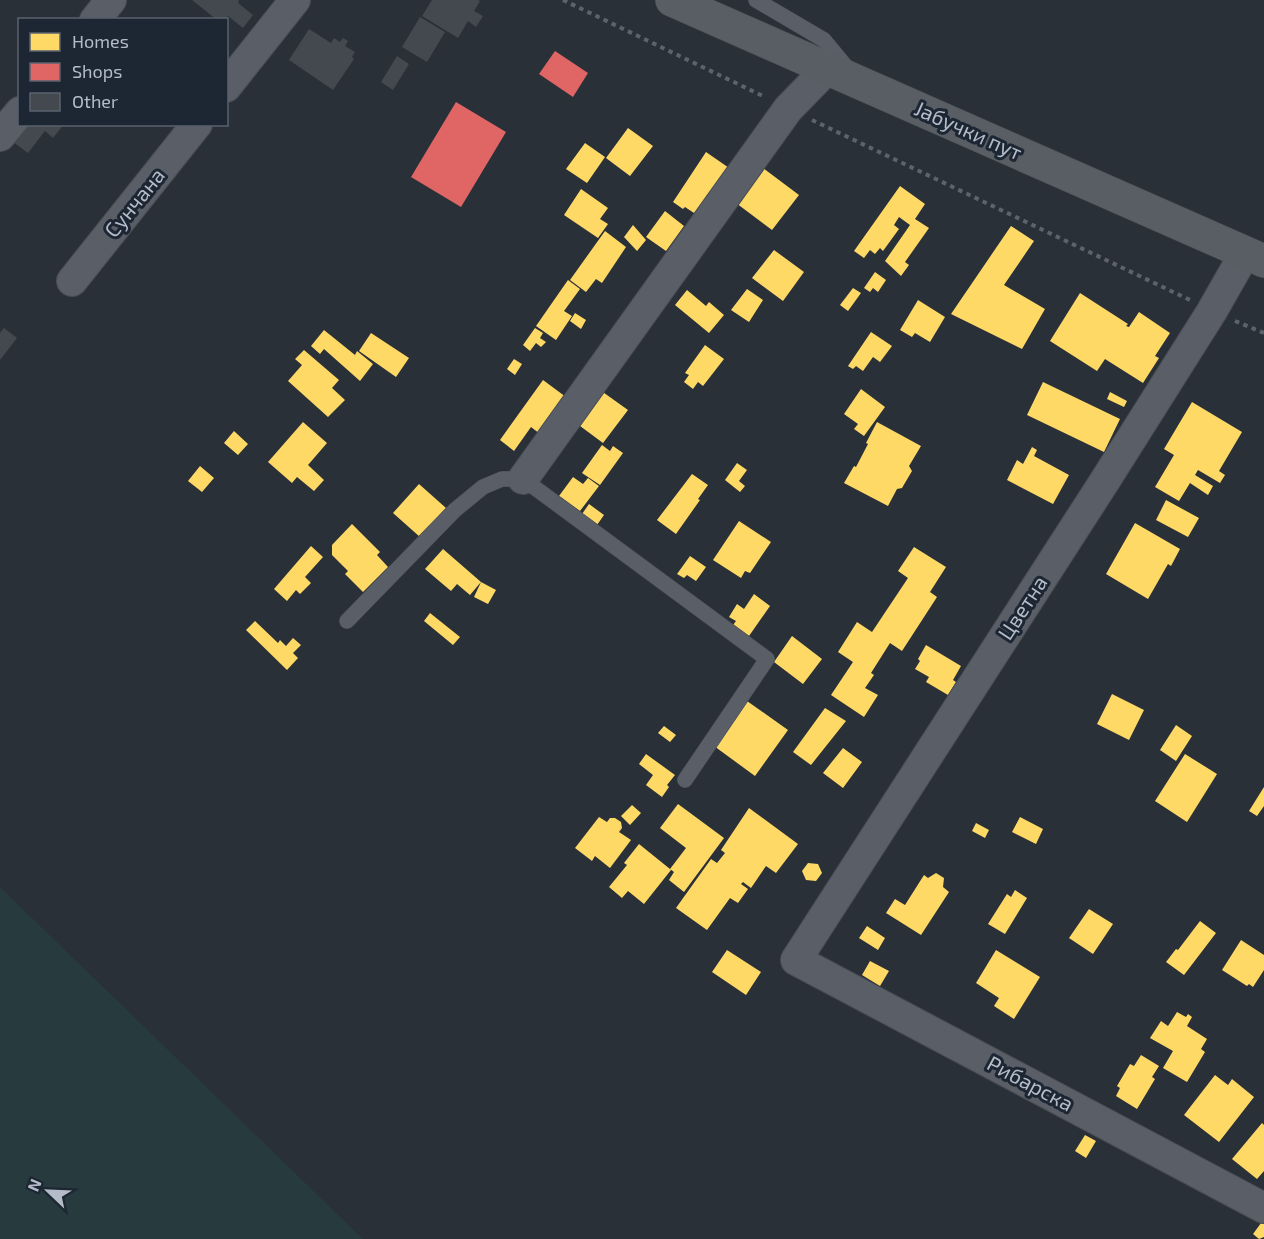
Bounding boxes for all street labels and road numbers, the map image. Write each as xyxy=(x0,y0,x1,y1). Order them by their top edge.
street label: Јабучки пут xyxy=(911,95,1026,165)
street label: Сунчана xyxy=(98,162,170,242)
street label: Цветна xyxy=(992,571,1052,644)
street label: Рибарска xyxy=(983,1050,1078,1116)

